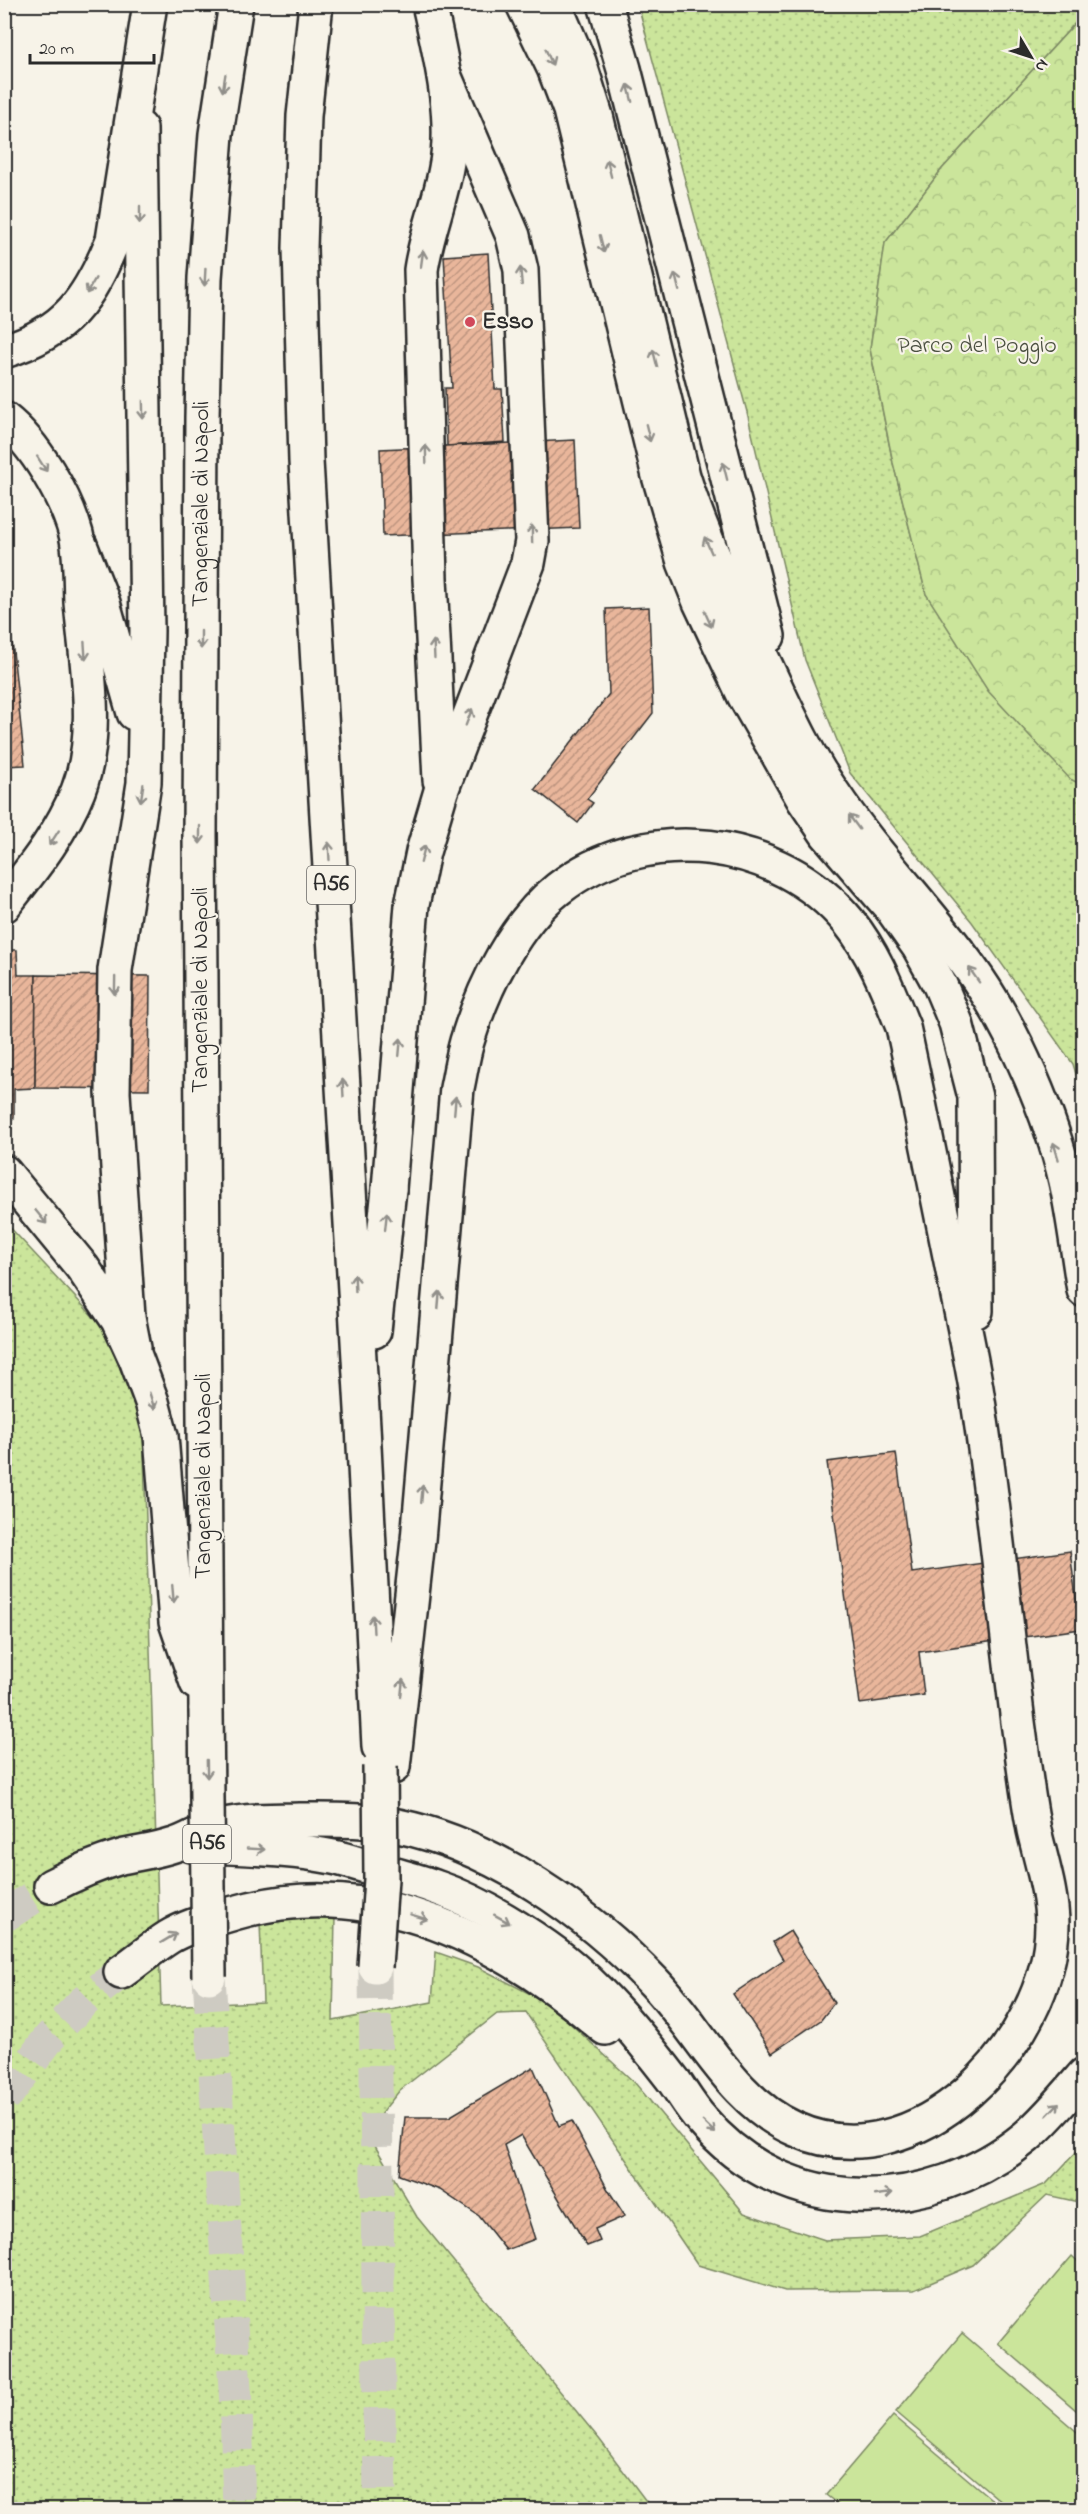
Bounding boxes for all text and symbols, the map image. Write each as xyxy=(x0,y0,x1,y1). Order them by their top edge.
scale bar xyxy=(30,27,154,65)
north arrow xyxy=(1001,27,1061,87)
text: 20 m xyxy=(39,37,74,63)
one-way arrow xyxy=(544,47,555,65)
text: N xyxy=(1028,53,1054,77)
one-way arrow xyxy=(218,73,229,92)
one-way arrow xyxy=(623,84,635,103)
one-way arrow xyxy=(602,159,614,178)
one-way arrow xyxy=(134,204,146,224)
one-way arrow xyxy=(597,234,609,253)
one-way arrow xyxy=(417,250,428,270)
one-way arrow xyxy=(515,266,526,286)
one-way arrow xyxy=(200,267,211,287)
one-way arrow xyxy=(671,273,683,292)
one-way arrow xyxy=(85,277,97,294)
place label: Esso xyxy=(482,305,533,340)
marker: Esso xyxy=(463,315,477,329)
park label: Parco del Poggio xyxy=(897,329,1057,364)
one-way arrow xyxy=(648,348,660,367)
one-way arrow xyxy=(137,399,149,419)
street label: Tangenziale di Napoli xyxy=(184,400,220,607)
one-way arrow xyxy=(643,424,655,443)
one-way arrow xyxy=(421,445,432,465)
one-way arrow xyxy=(35,456,48,473)
one-way arrow xyxy=(719,462,730,481)
one-way arrow xyxy=(526,524,538,544)
one-way arrow xyxy=(702,536,713,554)
one-way arrow xyxy=(702,609,714,627)
one-way arrow xyxy=(195,630,207,650)
one-way arrow xyxy=(80,640,91,660)
one-way arrow xyxy=(428,640,439,660)
one-way arrow xyxy=(464,708,475,727)
one-way arrow xyxy=(137,783,148,803)
one-way arrow xyxy=(847,814,860,830)
one-way arrow xyxy=(194,825,206,845)
one-way arrow xyxy=(48,829,60,846)
one-way arrow xyxy=(323,842,334,862)
one-way arrow xyxy=(417,845,429,864)
road number: A56 xyxy=(307,866,355,904)
street label: Tangenziale di Napoli xyxy=(184,887,219,1093)
one-way arrow xyxy=(968,967,980,983)
one-way arrow xyxy=(109,976,121,996)
one-way arrow xyxy=(395,1038,406,1058)
one-way arrow xyxy=(338,1078,349,1098)
one-way arrow xyxy=(450,1096,461,1116)
one-way arrow xyxy=(1050,1142,1061,1161)
one-way arrow xyxy=(35,1209,48,1225)
one-way arrow xyxy=(380,1212,391,1232)
one-way arrow xyxy=(349,1273,360,1293)
one-way arrow xyxy=(434,1290,445,1310)
street label: Tangenziale di Napoli xyxy=(187,1373,222,1579)
one-way arrow xyxy=(147,1391,158,1410)
one-way arrow xyxy=(417,1484,428,1504)
one-way arrow xyxy=(168,1584,179,1604)
one-way arrow xyxy=(368,1615,379,1635)
one-way arrow xyxy=(397,1678,408,1698)
one-way arrow xyxy=(201,1758,212,1778)
road number: A56 xyxy=(183,1825,231,1863)
one-way arrow xyxy=(246,1843,266,1854)
one-way arrow xyxy=(409,1912,428,1923)
one-way arrow xyxy=(493,1913,510,1925)
one-way arrow xyxy=(160,1932,177,1944)
one-way arrow xyxy=(1046,2101,1061,2116)
one-way arrow xyxy=(701,2119,716,2134)
one-way arrow xyxy=(873,2189,893,2200)

